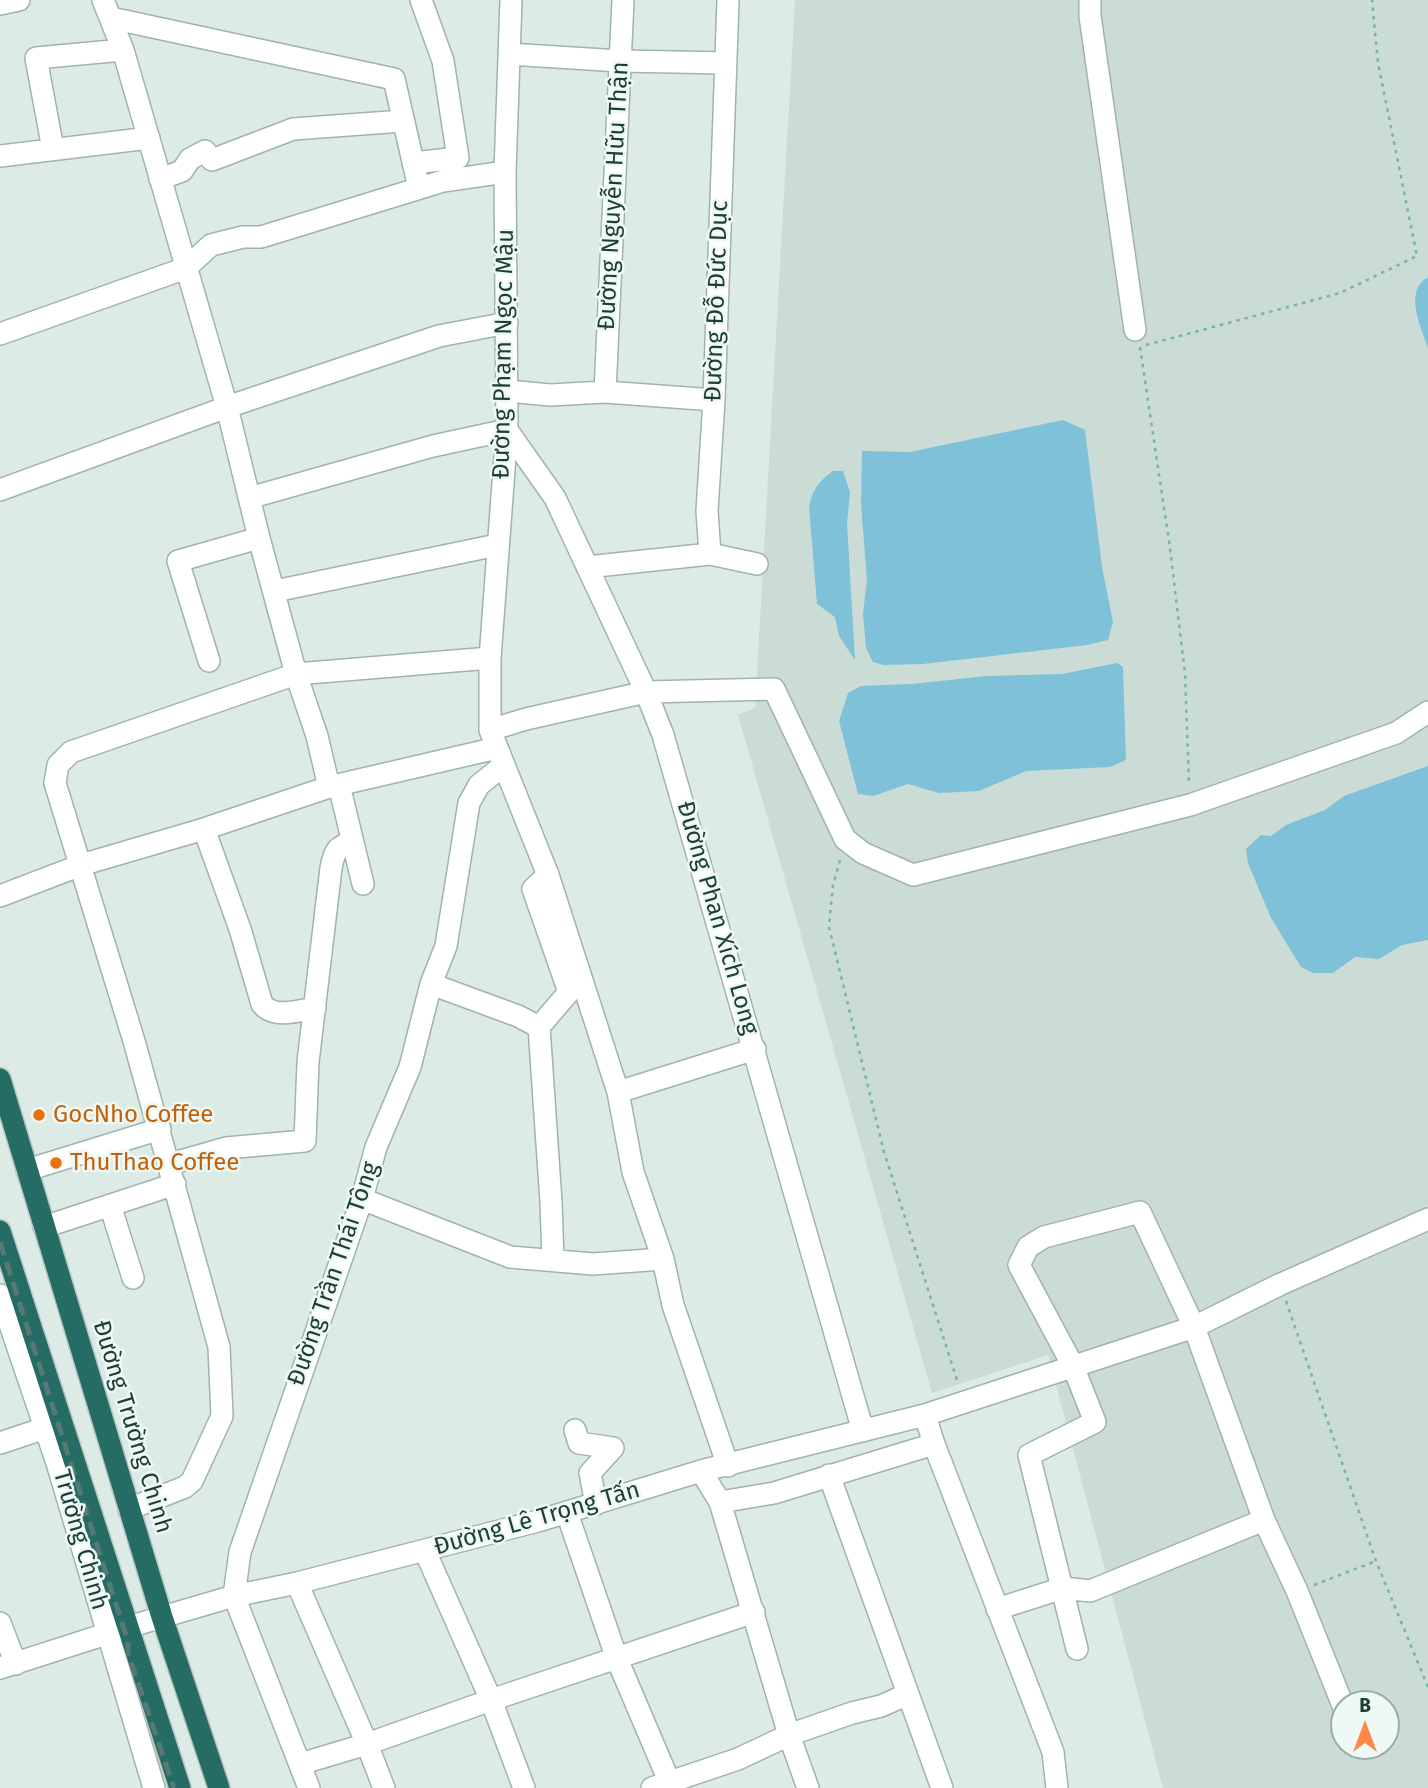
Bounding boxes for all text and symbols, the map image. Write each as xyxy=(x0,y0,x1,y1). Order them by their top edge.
street label: Đường Nguyễn Hữu Thận xyxy=(593,61,635,331)
street label: Đường Đỗ Đức Dục xyxy=(699,200,735,402)
street label: Đường Phạm Ngọc Mậu xyxy=(487,229,521,479)
street label: Đường Phan Xích Long xyxy=(670,798,764,1038)
place label: GocNho Coffee xyxy=(53,1101,213,1129)
marker: GocNho Coffee xyxy=(31,1107,47,1123)
place label: ThuThao Coffee xyxy=(70,1149,239,1177)
marker: ThuThao Coffee xyxy=(48,1155,64,1171)
street label: Đường Trần Thái Tông xyxy=(282,1158,386,1390)
street label: Đường Trường Chinh xyxy=(86,1317,178,1537)
street label: Trường Chinh xyxy=(46,1467,114,1613)
street label: Đường Lê Trọng Tấn xyxy=(431,1476,643,1562)
north arrow xyxy=(1330,1690,1400,1760)
text: B xyxy=(1359,1694,1371,1717)

